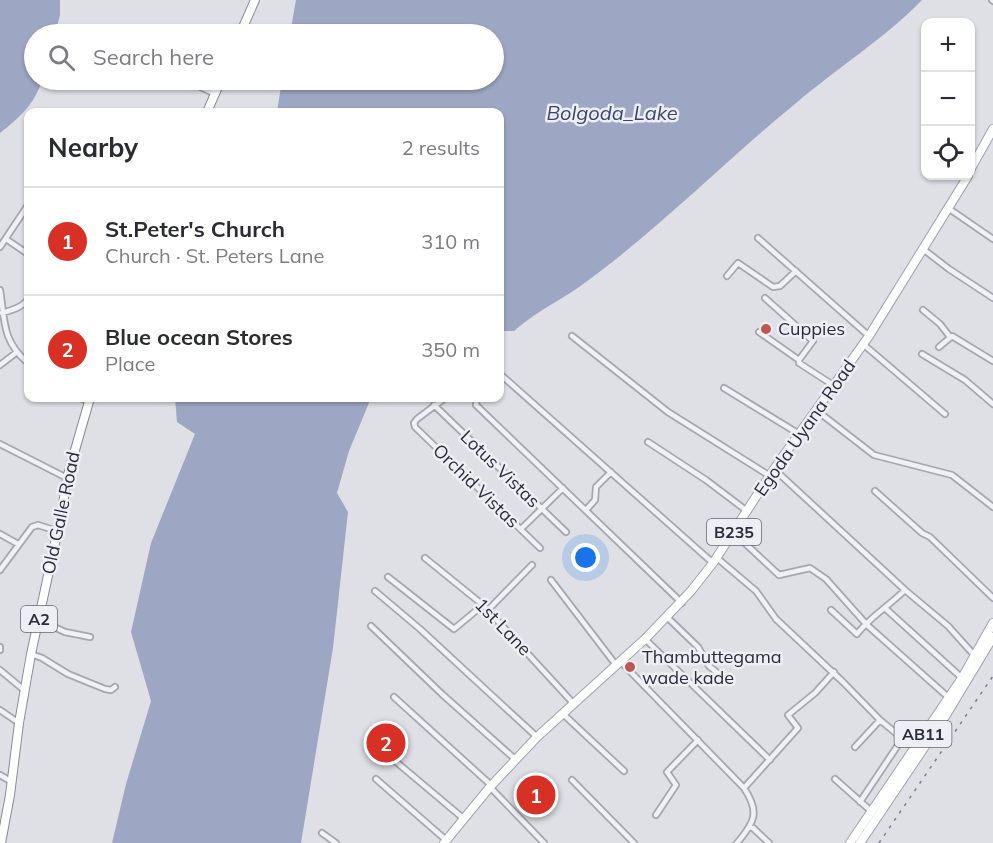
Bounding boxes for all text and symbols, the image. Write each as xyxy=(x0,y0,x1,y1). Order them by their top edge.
map controls xyxy=(921,18,975,180)
button: + xyxy=(921,18,975,72)
search box xyxy=(24,24,504,90)
icon: search xyxy=(45,41,78,74)
text: Search here xyxy=(93,43,214,71)
button: − xyxy=(921,72,975,126)
water label: Bolgoda_Lake xyxy=(546,100,678,125)
button: locate xyxy=(921,126,975,180)
text: Nearby xyxy=(48,131,138,164)
text: 2 results xyxy=(402,135,480,160)
text: St.Peter's Church xyxy=(105,215,285,243)
text: 1 xyxy=(62,229,74,254)
text: 310 m xyxy=(421,229,480,254)
text: Church · St. Peters Lane xyxy=(105,243,324,268)
place label: Cuppies xyxy=(778,317,845,340)
marker: Cuppies xyxy=(759,322,773,336)
text: Blue ocean Stores xyxy=(105,323,293,351)
text: 2 xyxy=(62,337,74,362)
text: 350 m xyxy=(421,337,480,362)
text: Place xyxy=(105,351,155,376)
street label: Egoda Uyana Road xyxy=(749,355,860,500)
street label: Lotus Vistas xyxy=(456,425,545,512)
street label: Orchid Vistas xyxy=(428,439,524,533)
street label: Old Galle Road xyxy=(36,449,85,576)
road number: B235 xyxy=(707,519,761,545)
your location xyxy=(571,543,600,572)
street label: 1st Lane xyxy=(470,593,536,660)
road number: A2 xyxy=(21,606,57,632)
place label: Thambuttegama wade kade xyxy=(642,645,782,689)
marker: Thambuttegama wade kade xyxy=(623,660,637,674)
pin: 2 xyxy=(366,720,406,766)
road number: AB11 xyxy=(894,721,952,747)
pin: 1 xyxy=(516,772,556,818)

